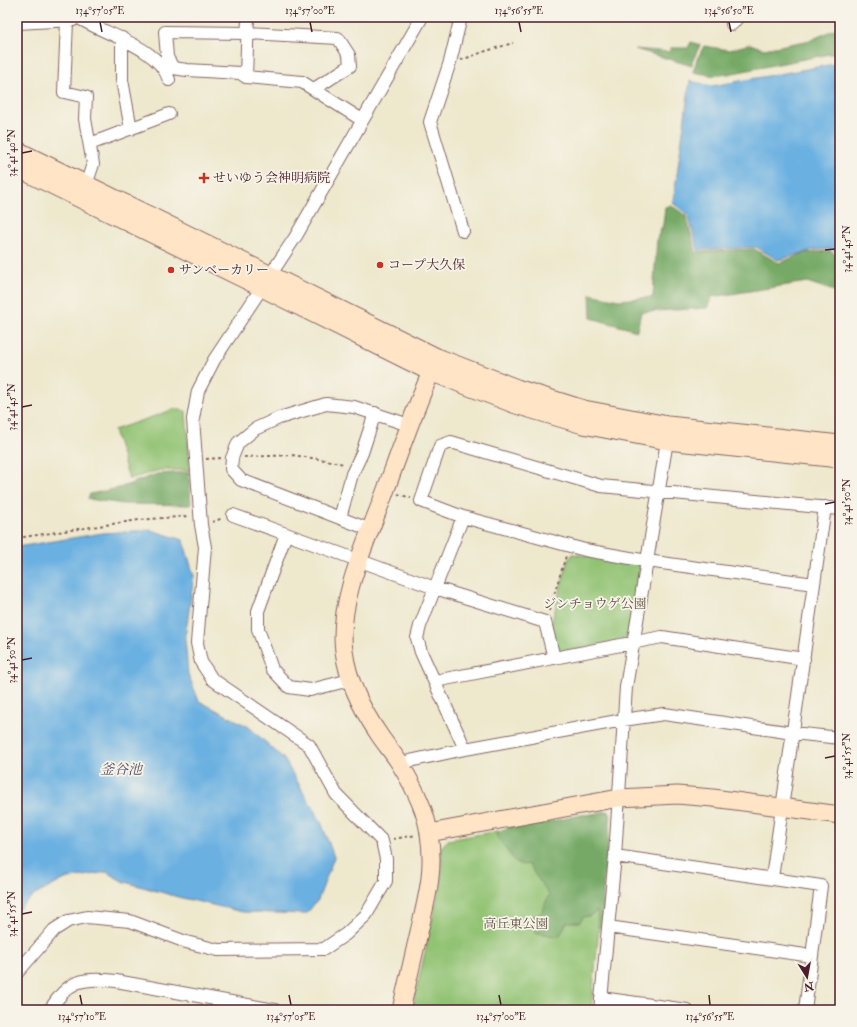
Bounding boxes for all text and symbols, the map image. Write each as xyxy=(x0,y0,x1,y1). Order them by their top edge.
text: 134°57'05"E xyxy=(76,5,124,17)
text: 134°57'00"E xyxy=(285,5,335,17)
text: 134°56'55"E xyxy=(495,5,543,17)
text: 134°56'50"E xyxy=(704,5,754,17)
text: 34°41'40"N xyxy=(6,129,18,177)
place label: せいゆう会神明病院 xyxy=(213,170,330,186)
marker: せいゆう会神明病院 xyxy=(198,172,210,184)
text: 34°41'45"N xyxy=(841,225,853,273)
place label: コープ大久保 xyxy=(388,257,465,273)
marker: コープ大久保 xyxy=(375,260,385,270)
place label: サンベーカリー xyxy=(179,262,269,278)
marker: サンベーカリー xyxy=(166,265,176,275)
text: 34°41'45"N xyxy=(6,383,18,431)
text: 34°41'50"N xyxy=(841,478,853,526)
park label: ジンチョウゲ公園 xyxy=(543,596,647,612)
text: 34°41'50"N xyxy=(6,636,18,684)
text: 34°41'55"N xyxy=(841,733,853,779)
water label: 釜谷池 xyxy=(100,761,144,778)
text: 34°41'55"N xyxy=(6,891,18,937)
park label: 高丘東公園 xyxy=(483,916,549,932)
north arrow xyxy=(787,957,827,997)
text: N xyxy=(802,979,816,994)
text: 134°57'10"E xyxy=(58,1011,106,1023)
text: 134°57'05"E xyxy=(267,1011,315,1023)
text: 134°57'00"E xyxy=(476,1011,526,1023)
text: 134°56'55"E xyxy=(686,1011,734,1023)

